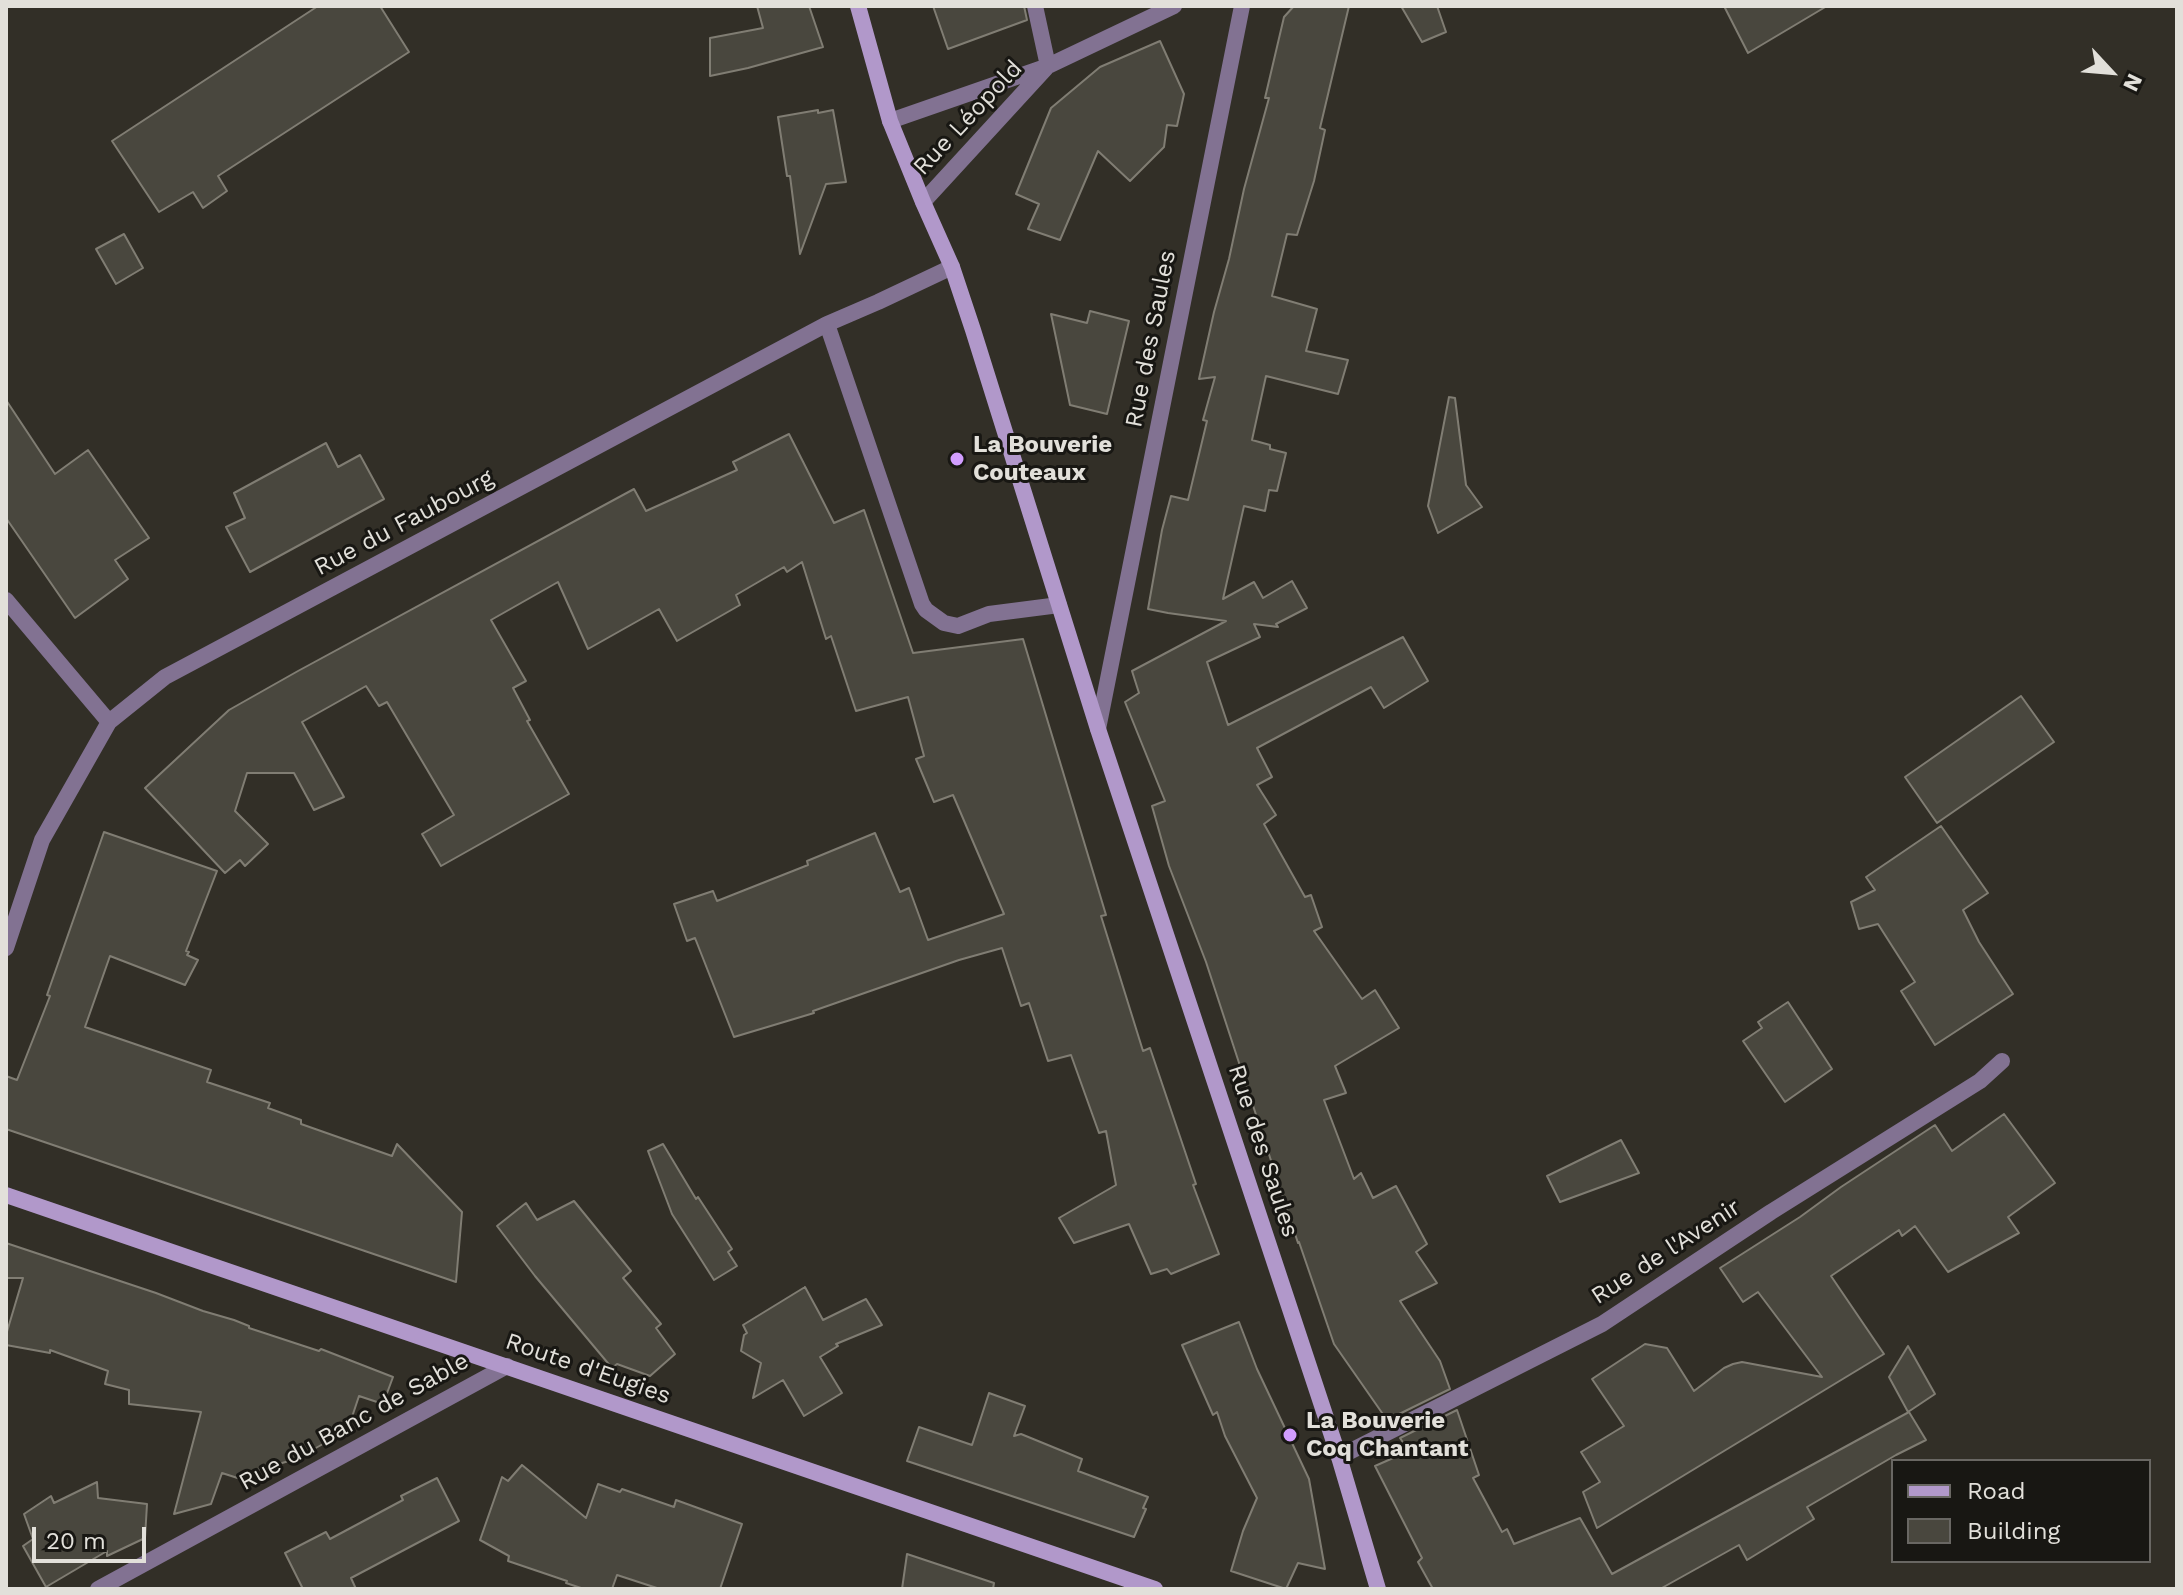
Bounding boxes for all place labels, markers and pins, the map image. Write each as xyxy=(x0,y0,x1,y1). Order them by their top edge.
place label: La Bouverie Couteaux xyxy=(973,431,1112,487)
marker: La Bouverie Couteaux xyxy=(948,450,966,468)
place label: La Bouverie Coq Chantant xyxy=(1306,1407,1468,1463)
marker: La Bouverie Coq Chantant xyxy=(1281,1426,1299,1444)

